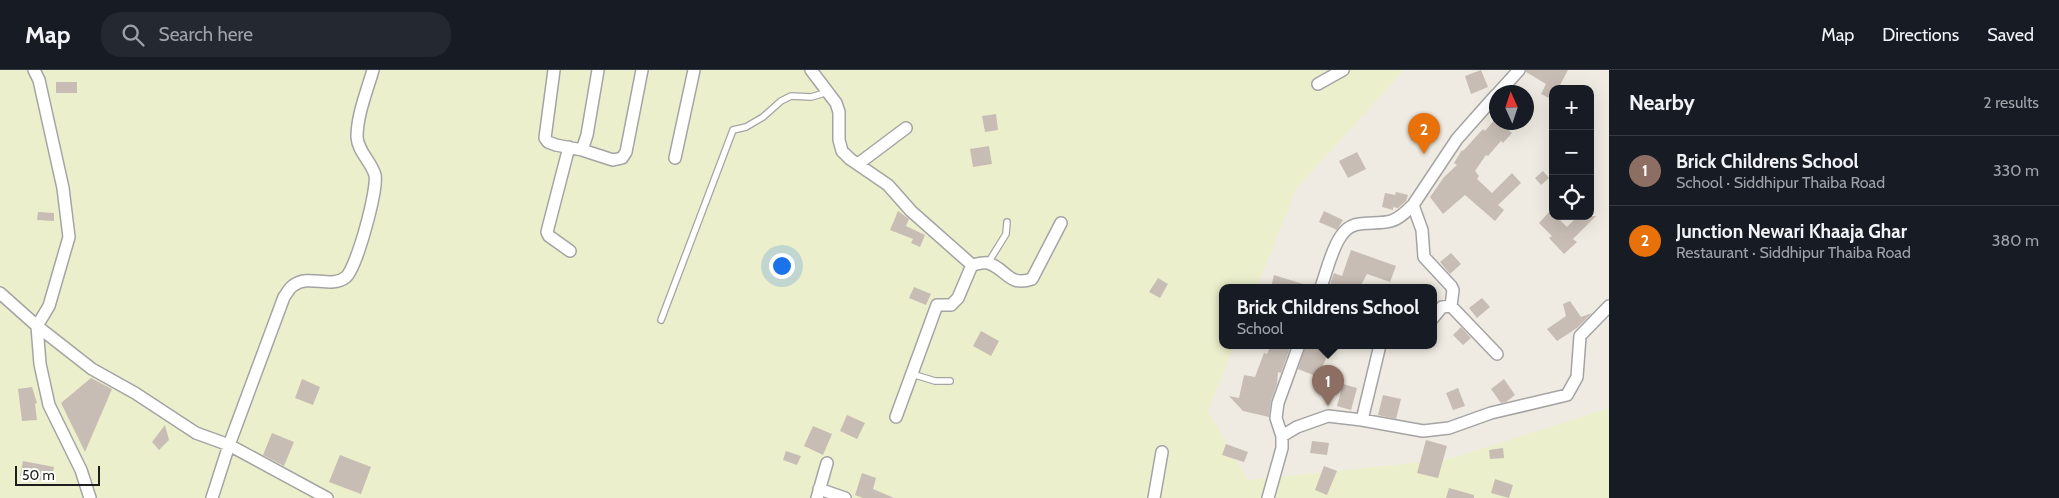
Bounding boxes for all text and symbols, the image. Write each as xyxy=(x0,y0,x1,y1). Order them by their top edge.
search box xyxy=(101,12,451,57)
text: Map xyxy=(25,20,71,49)
icon: search xyxy=(119,21,147,49)
text: Search here xyxy=(159,23,253,46)
text: Map xyxy=(1821,24,1854,46)
text: Directions xyxy=(1882,24,1959,46)
text: Saved xyxy=(1987,24,2034,46)
north arrow xyxy=(1489,85,1534,130)
map controls xyxy=(1549,85,1594,220)
button: + xyxy=(1549,85,1594,130)
text: Nearby xyxy=(1629,90,1695,115)
text: 2 results xyxy=(1983,93,2039,112)
pin: 2 xyxy=(1408,113,1440,154)
button: − xyxy=(1549,130,1594,175)
text: Brick Childrens School xyxy=(1676,150,1859,173)
text: 1 xyxy=(1642,161,1648,180)
text: 330 m xyxy=(1993,161,2039,180)
text: School · Siddhipur Thaiba Road xyxy=(1676,173,1885,192)
button: locate xyxy=(1549,175,1594,220)
text: Junction Newari Khaaja Ghar xyxy=(1676,220,1907,243)
text: 2 xyxy=(1641,231,1649,250)
text: 380 m xyxy=(1992,231,2039,250)
text: Restaurant · Siddhipur Thaiba Road xyxy=(1676,243,1911,262)
your location xyxy=(769,253,795,279)
popup xyxy=(1219,284,1437,349)
text: Brick Childrens School xyxy=(1237,296,1419,319)
text: School xyxy=(1237,319,1283,338)
pin: 1 xyxy=(1312,365,1344,406)
scale bar xyxy=(15,463,100,486)
text: 50 m xyxy=(22,466,55,484)

